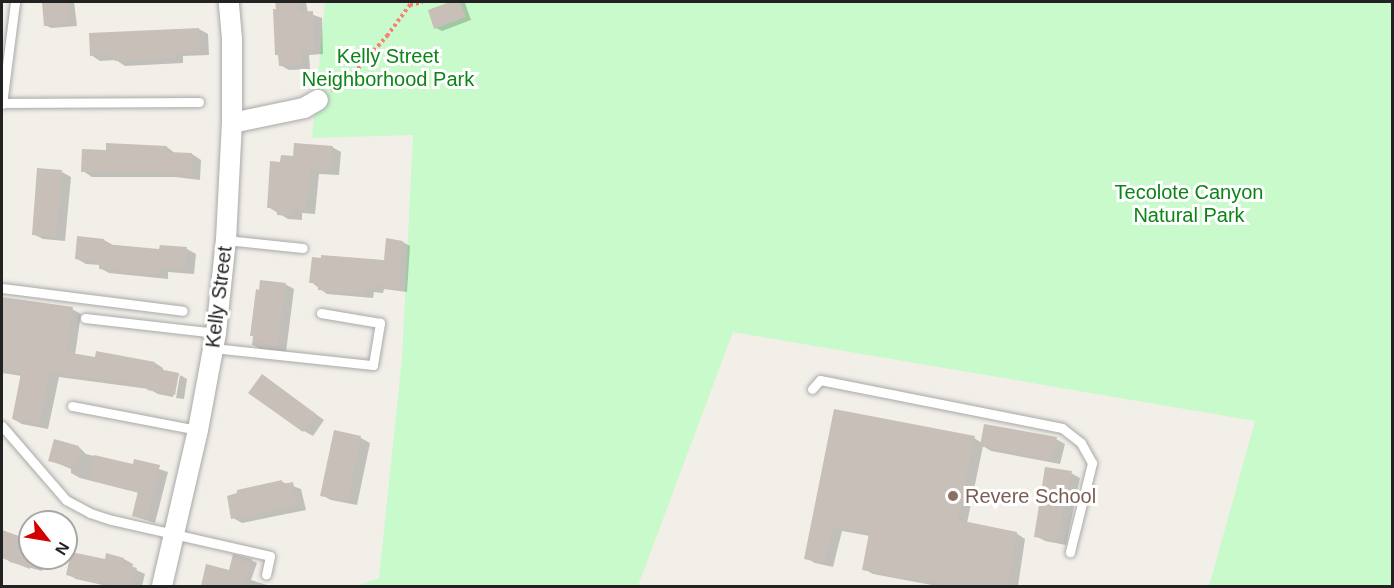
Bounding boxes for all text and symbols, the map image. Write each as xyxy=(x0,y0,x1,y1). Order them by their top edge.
park label: Kelly Street Neighborhood Park xyxy=(302,45,474,92)
park label: Tecolote Canyon Natural Park xyxy=(1115,180,1263,227)
street label: Kelly Street xyxy=(201,245,237,349)
place label: Revere School xyxy=(965,484,1096,508)
marker: Revere School xyxy=(946,489,960,503)
north arrow xyxy=(18,510,78,570)
text: N xyxy=(52,539,72,558)

